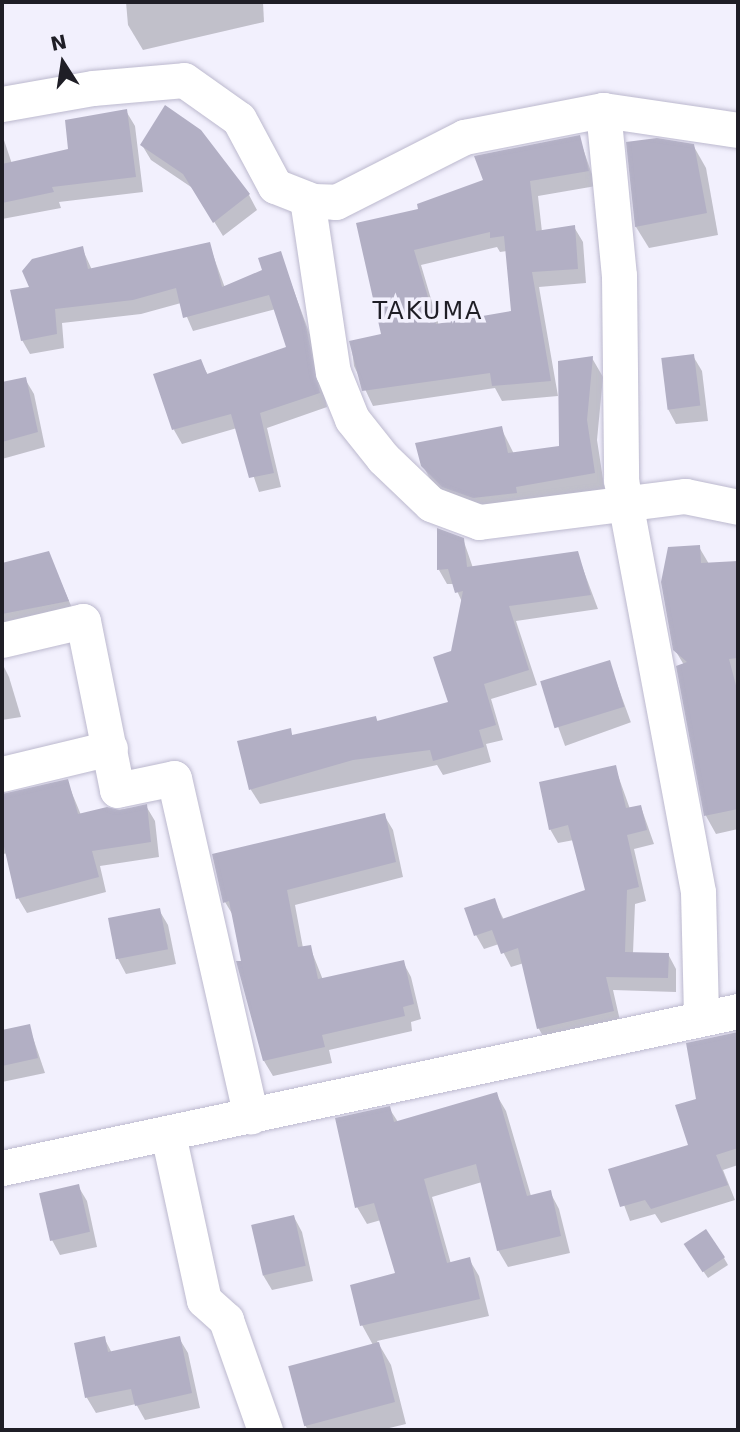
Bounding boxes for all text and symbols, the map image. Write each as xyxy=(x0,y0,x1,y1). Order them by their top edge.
north arrow xyxy=(28,28,98,98)
text: N xyxy=(49,30,69,55)
district label: TAKUMA xyxy=(373,298,483,326)

